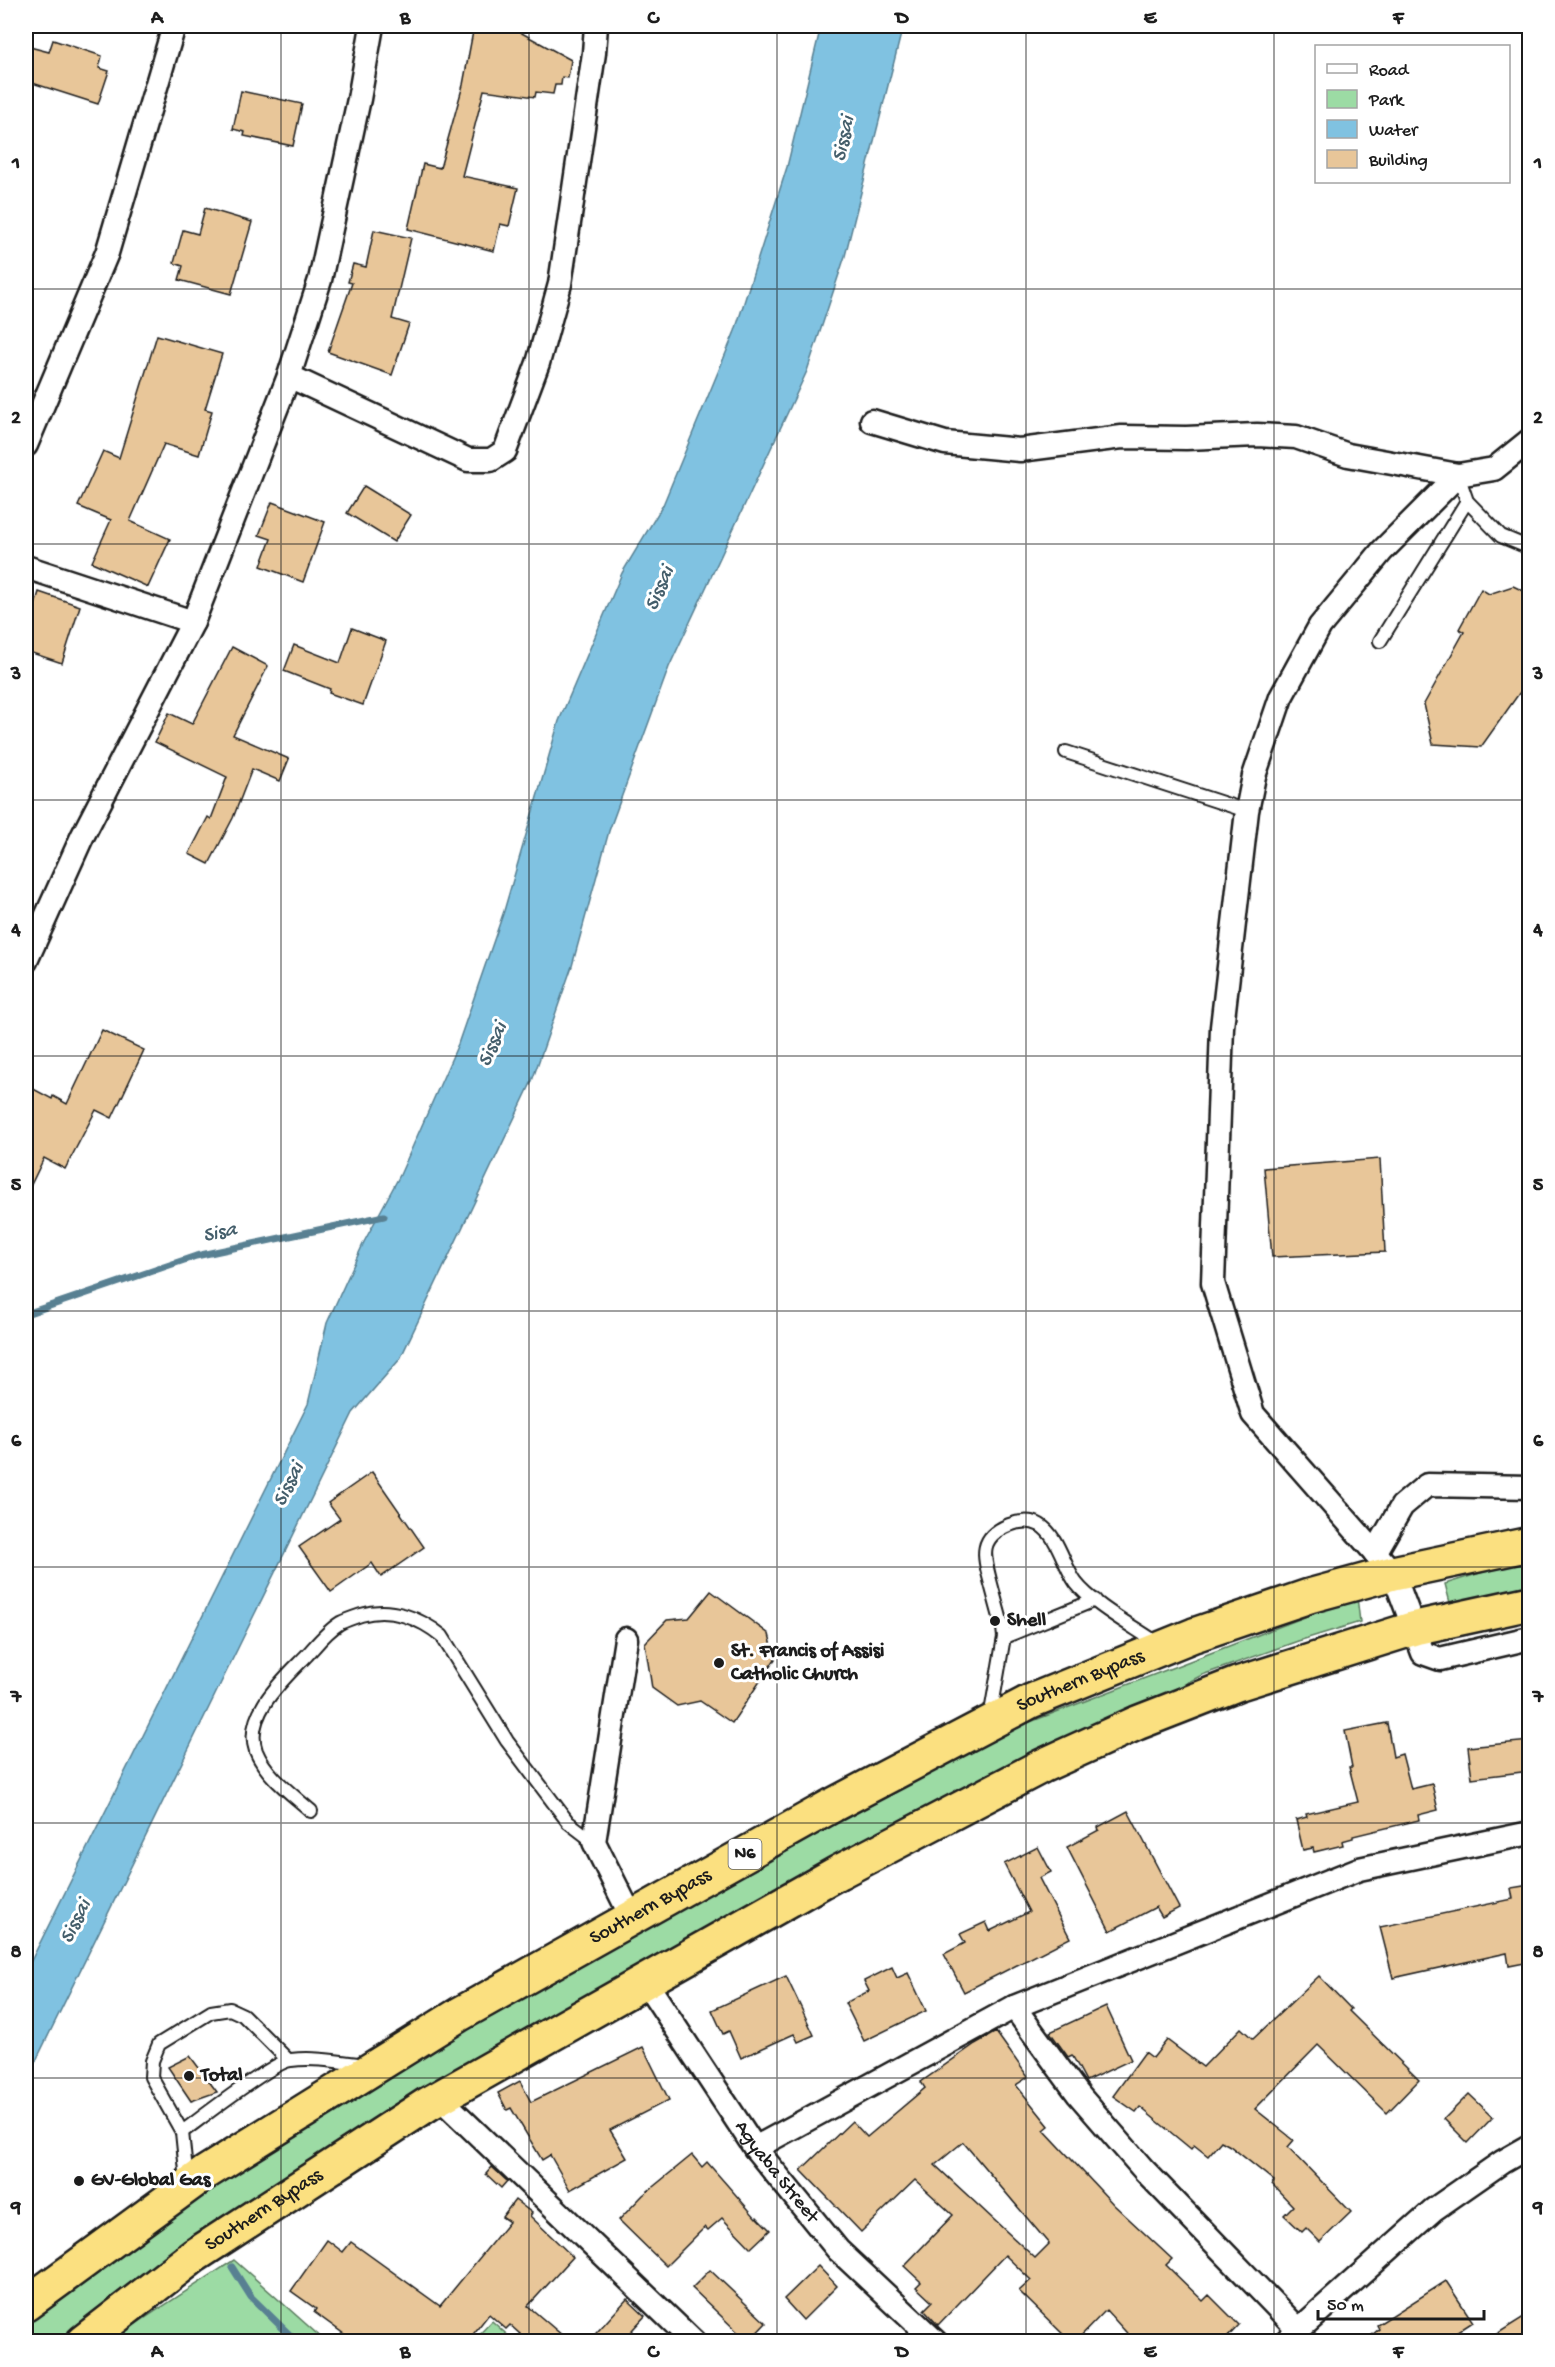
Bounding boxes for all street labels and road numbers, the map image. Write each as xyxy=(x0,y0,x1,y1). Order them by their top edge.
street label: Southern Bypass xyxy=(1013,1645,1148,1718)
road number: N6 xyxy=(728,1839,762,1869)
street label: Southern Bypass xyxy=(586,1864,716,1950)
street label: Agyaba Street xyxy=(729,2117,824,2230)
street label: Southern Bypass xyxy=(201,2164,328,2257)

